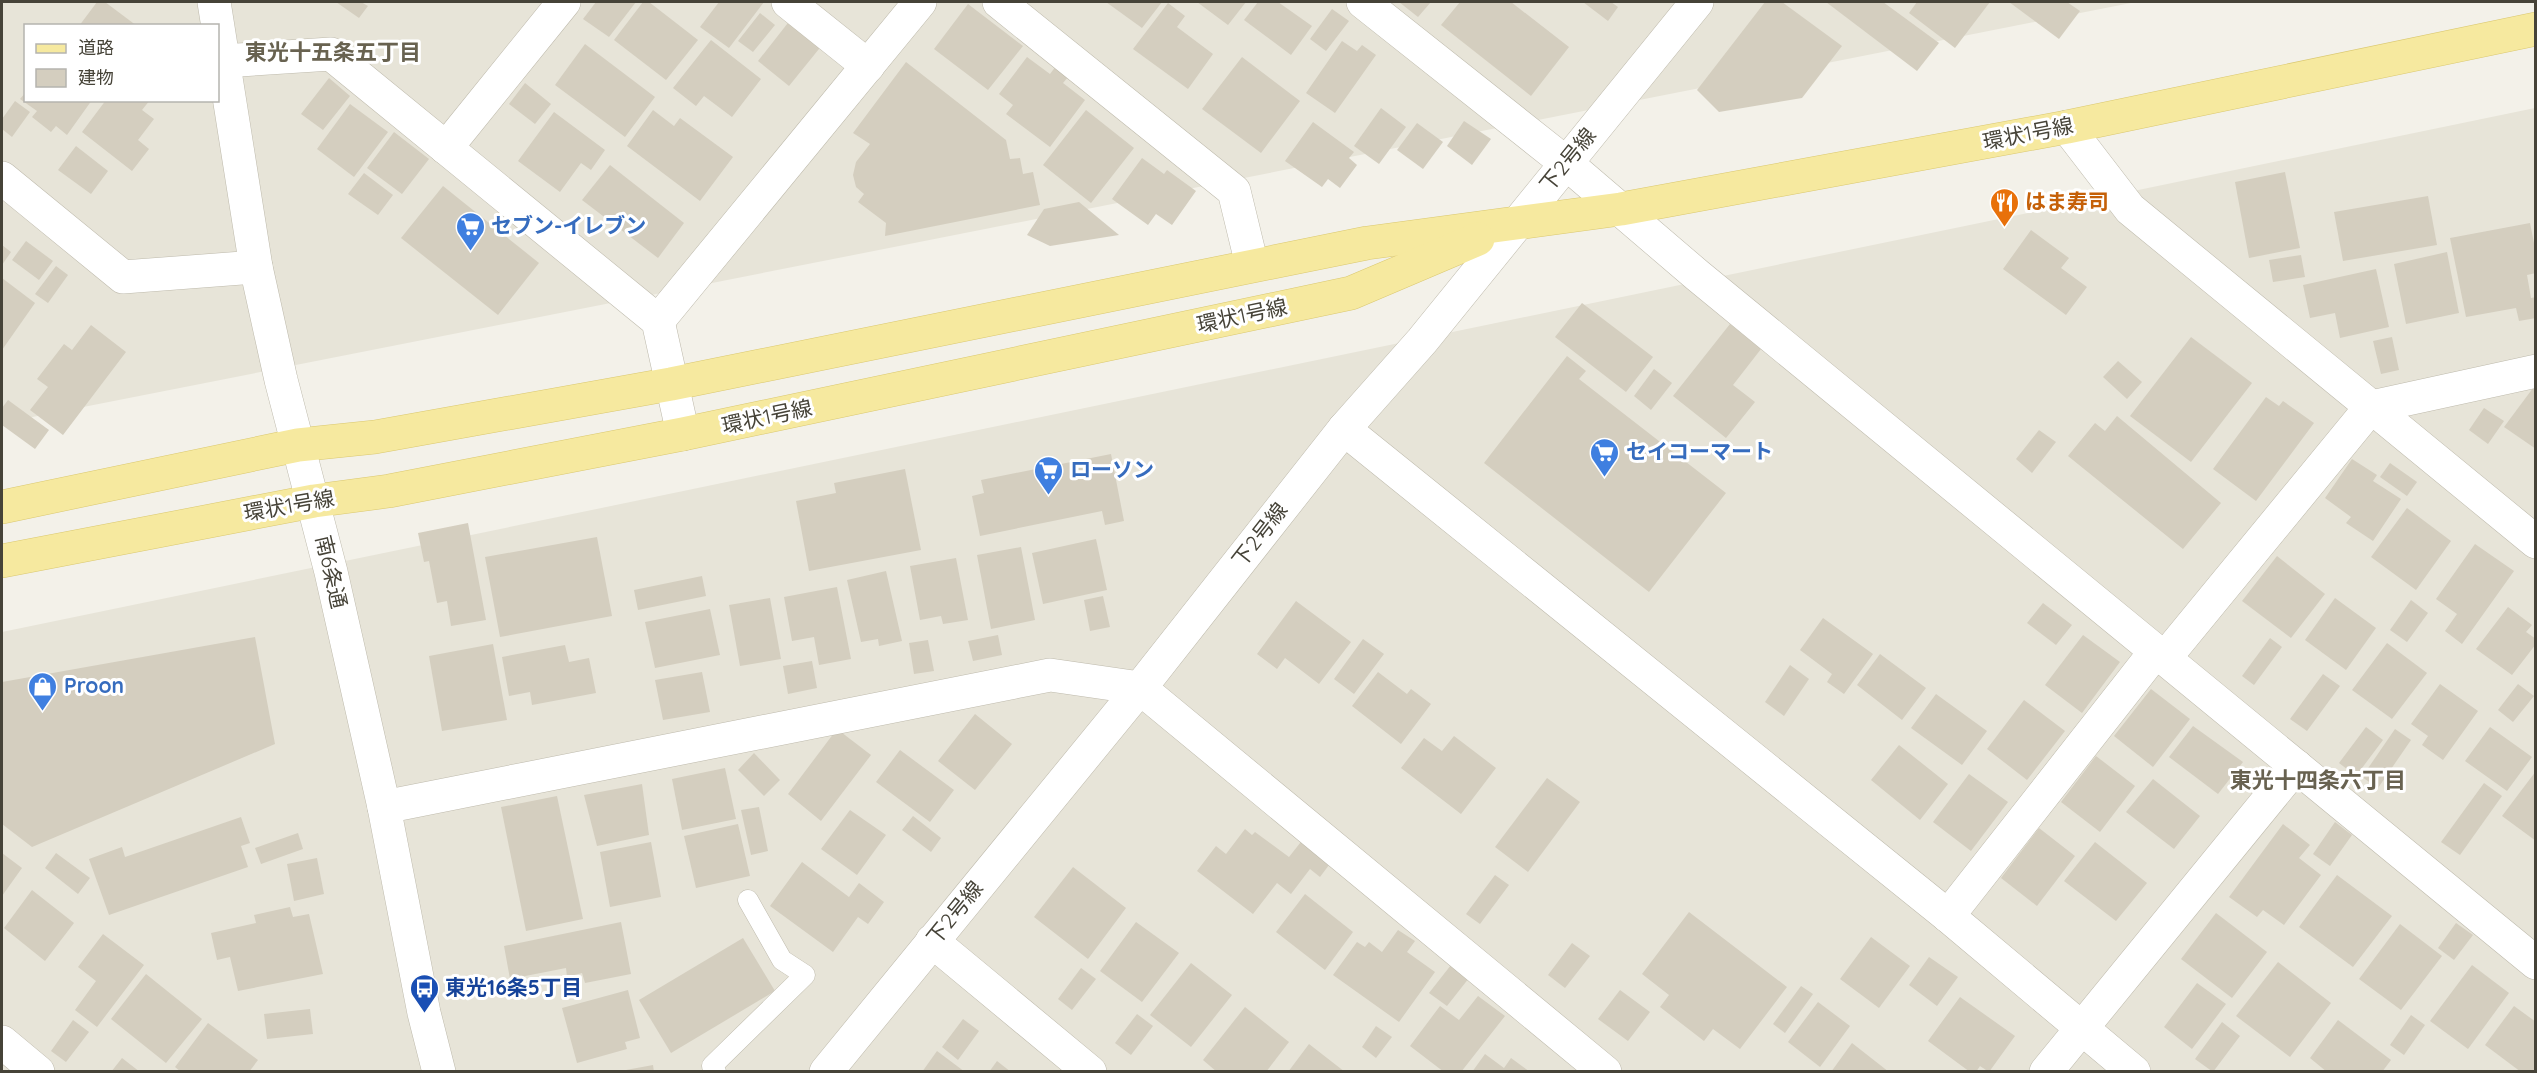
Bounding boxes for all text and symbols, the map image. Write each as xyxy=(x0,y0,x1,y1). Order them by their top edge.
legend xyxy=(24,24,219,102)
text: 道路 xyxy=(78,36,114,59)
district label: 東光十五条五丁目 xyxy=(245,38,421,66)
text: 建物 xyxy=(78,66,114,89)
street label: 環状1号線 xyxy=(1980,112,2075,155)
street label: 下2号線 xyxy=(1534,122,1601,197)
restaurant icon: はま寿司 xyxy=(1988,186,2020,228)
place label: はま寿司 xyxy=(2025,188,2109,214)
supermarket icon: セブン-イレブン xyxy=(454,210,486,252)
place label: セブン-イレブン xyxy=(491,212,646,238)
street label: 環状1号線 xyxy=(1194,293,1289,337)
street label: 環状1号線 xyxy=(719,394,814,438)
supermarket icon: セイコーマート xyxy=(1589,436,1621,478)
place label: セイコーマート xyxy=(1626,438,1773,464)
supermarket icon: ローソン xyxy=(1033,454,1065,496)
place label: ローソン xyxy=(1070,456,1154,482)
street label: 環状1号線 xyxy=(241,484,336,526)
street label: 下2号線 xyxy=(1226,497,1292,572)
street label: 南6条通 xyxy=(311,533,353,611)
shop icon: Proon xyxy=(27,670,59,712)
place label: Proon xyxy=(64,672,124,698)
district label: 東光十四条六丁目 xyxy=(2230,766,2406,794)
street label: 下2号線 xyxy=(921,875,988,950)
bus stop icon: 東光16条5丁目 xyxy=(408,972,440,1014)
place label: 東光16条5丁目 xyxy=(445,974,582,1000)

